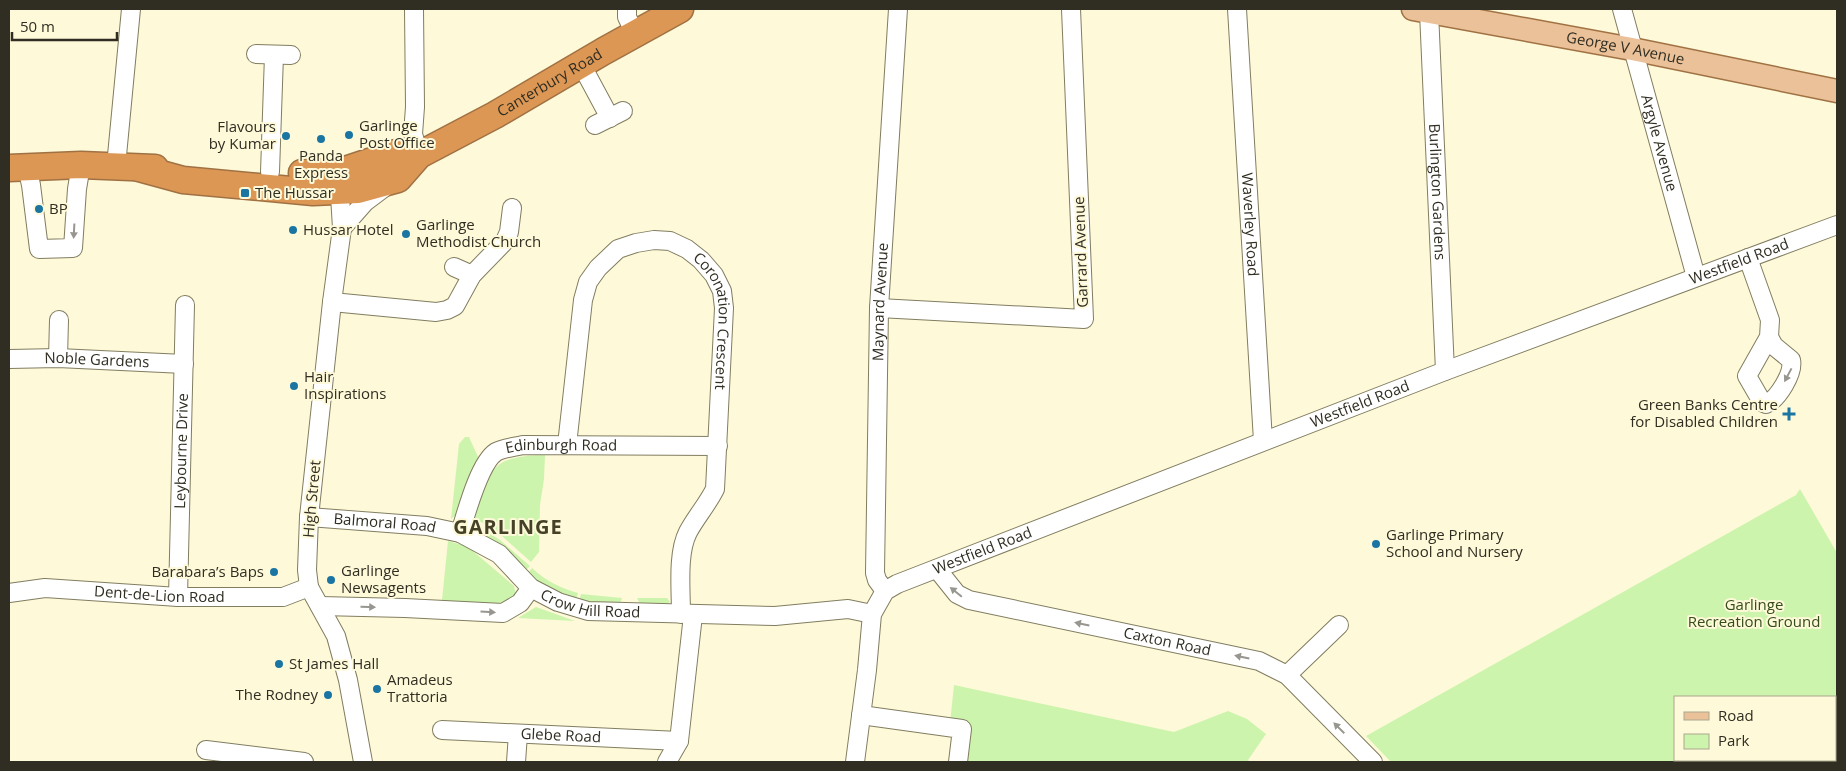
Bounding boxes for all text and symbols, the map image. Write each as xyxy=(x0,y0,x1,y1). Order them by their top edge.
scale bar xyxy=(12,10,118,42)
text: 50 m xyxy=(20,16,55,36)
street label: George V Avenue xyxy=(1565,26,1687,69)
street label: Canterbury Road xyxy=(493,43,606,121)
street label: Argyle Avenue xyxy=(1637,92,1683,193)
place label: Garlinge Post Office xyxy=(359,115,435,152)
place label: Flavours by Kumar xyxy=(209,116,276,153)
street label: Burlington Gardens xyxy=(1425,123,1451,261)
marker: Garlinge Post Office xyxy=(343,129,355,141)
marker: Flavours by Kumar xyxy=(280,130,292,142)
marker: Panda Express xyxy=(315,133,327,145)
place label: Panda Express xyxy=(294,145,348,182)
street label: Waverley Road xyxy=(1238,172,1264,277)
place label: The Hussar xyxy=(255,182,334,202)
marker: The Hussar xyxy=(239,187,251,199)
street label: Garrard Avenue xyxy=(1068,196,1092,308)
place label: BP xyxy=(49,198,68,218)
marker: BP xyxy=(33,203,45,215)
place label: Garlinge Methodist Church xyxy=(416,214,541,251)
place label: Hussar Hotel xyxy=(303,219,394,239)
one-way arrow xyxy=(70,223,78,239)
marker: Hussar Hotel xyxy=(287,224,299,236)
marker: Garlinge Methodist Church xyxy=(400,228,412,240)
street label: Westfield Road xyxy=(1686,233,1791,288)
street label: Maynard Avenue xyxy=(867,242,892,361)
street label: Coronation Crescent xyxy=(690,247,735,390)
street label: Noble Gardens xyxy=(44,347,150,371)
place label: Hair Inspirations xyxy=(304,366,386,403)
one-way arrow xyxy=(1784,368,1792,383)
street label: Westfield Road xyxy=(1307,375,1412,431)
marker: Hair Inspirations xyxy=(288,380,300,392)
street label: Leybourne Drive xyxy=(169,393,192,509)
place label: Green Banks Centre for Disabled Children xyxy=(1630,394,1778,431)
marker: Green Banks Centre for Disabled Children xyxy=(1782,407,1796,421)
street label: Edinburgh Road xyxy=(503,434,617,457)
street label: High Street xyxy=(298,459,324,539)
street label: Balmoral Road xyxy=(333,508,438,537)
district label: GARLINGE xyxy=(453,513,563,540)
street label: Westfield Road xyxy=(930,522,1035,578)
place label: Garlinge Primary School and Nursery xyxy=(1386,524,1523,561)
marker: Garlinge Primary School and Nursery xyxy=(1370,538,1382,550)
place label: Garlinge Newsagents xyxy=(341,560,426,597)
place label: Barabara’s Baps xyxy=(152,561,264,581)
marker: Barabara’s Baps xyxy=(268,566,280,578)
marker: Garlinge Newsagents xyxy=(325,574,337,586)
street label: Dent-de-Lion Road xyxy=(94,580,225,606)
street label: Crow Hill Road xyxy=(537,584,641,621)
one-way arrow xyxy=(950,586,963,597)
park label: Garlinge Recreation Ground xyxy=(1688,594,1820,631)
one-way arrow xyxy=(360,603,376,611)
one-way arrow xyxy=(480,609,496,617)
one-way arrow xyxy=(1074,619,1090,627)
street label: Caxton Road xyxy=(1122,622,1213,660)
place label: St James Hall xyxy=(289,653,379,673)
one-way arrow xyxy=(1234,653,1249,661)
marker: St James Hall xyxy=(273,658,285,670)
place label: Amadeus Trattoria xyxy=(387,669,453,706)
marker: Amadeus Trattoria xyxy=(371,683,383,695)
place label: The Rodney xyxy=(236,684,318,704)
marker: The Rodney xyxy=(322,689,334,701)
legend xyxy=(1674,696,1836,761)
text: Road xyxy=(1718,705,1754,725)
one-way arrow xyxy=(1333,722,1345,734)
street label: Glebe Road xyxy=(520,723,602,746)
text: Park xyxy=(1718,730,1749,750)

